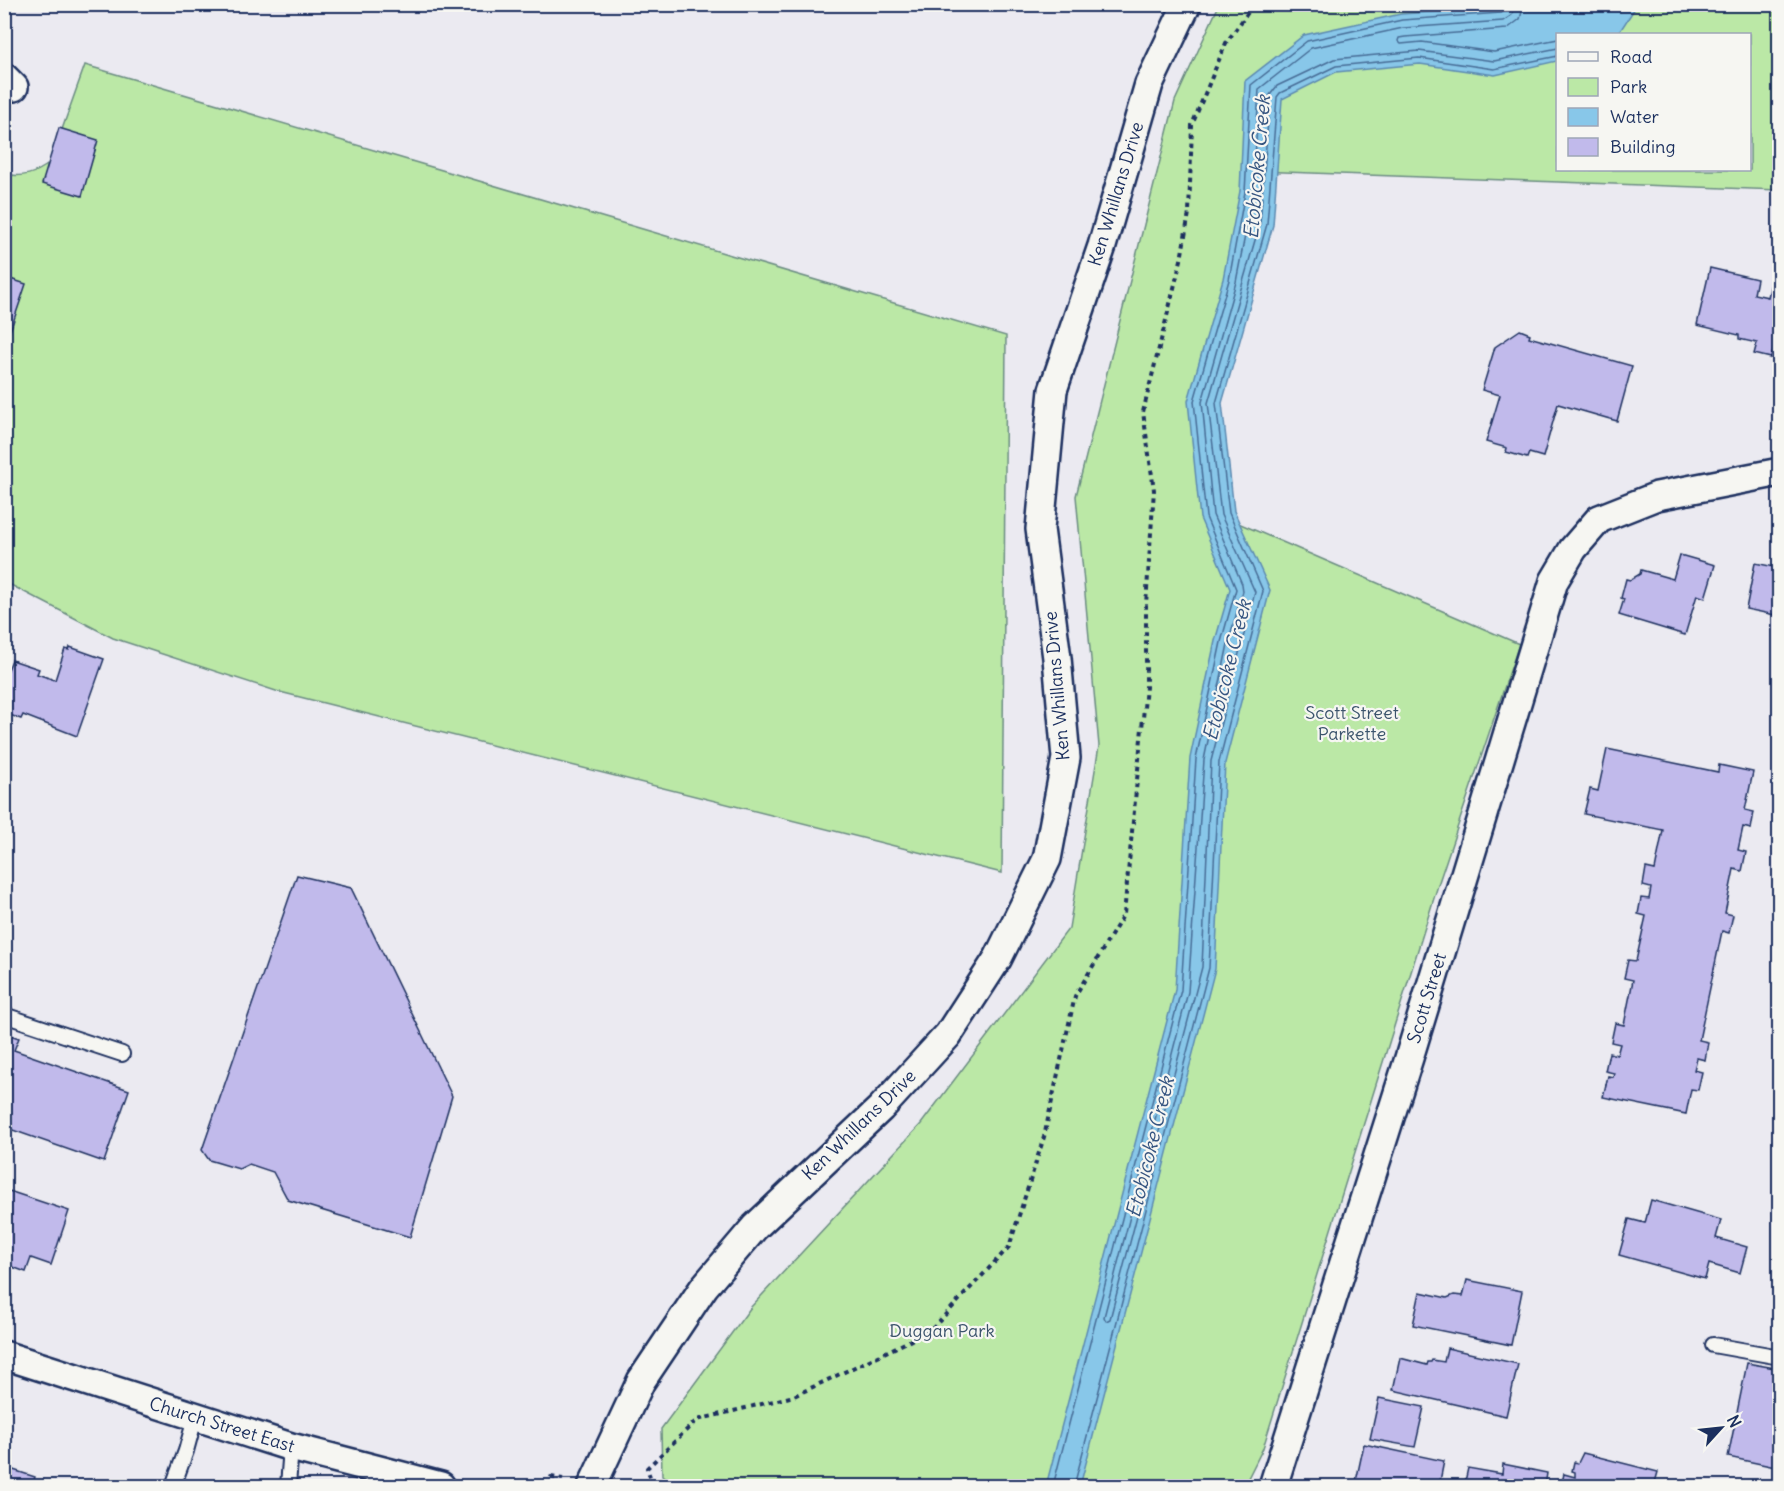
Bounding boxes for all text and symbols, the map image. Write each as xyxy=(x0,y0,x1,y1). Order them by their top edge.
legend xyxy=(1556,33,1751,171)
text: Road xyxy=(1610,45,1653,68)
text: Park xyxy=(1610,75,1647,98)
water label: Etobicoke Creek xyxy=(1238,92,1275,240)
text: Water xyxy=(1610,105,1660,128)
street label: Ken Whillans Drive xyxy=(1083,119,1148,269)
text: Building xyxy=(1610,135,1675,158)
water label: Etobicoke Creek xyxy=(1197,595,1257,743)
street label: Ken Whillans Drive xyxy=(1039,610,1074,762)
park label: Scott Street Parkette xyxy=(1305,701,1399,745)
street label: Scott Street xyxy=(1402,950,1451,1046)
street label: Ken Whillans Drive xyxy=(797,1064,920,1185)
water label: Etobicoke Creek xyxy=(1120,1072,1180,1220)
park label: Duggan Park xyxy=(889,1319,995,1342)
street label: Church Street East xyxy=(147,1391,298,1458)
north arrow xyxy=(1691,1398,1751,1458)
text: N xyxy=(1723,1412,1746,1431)

